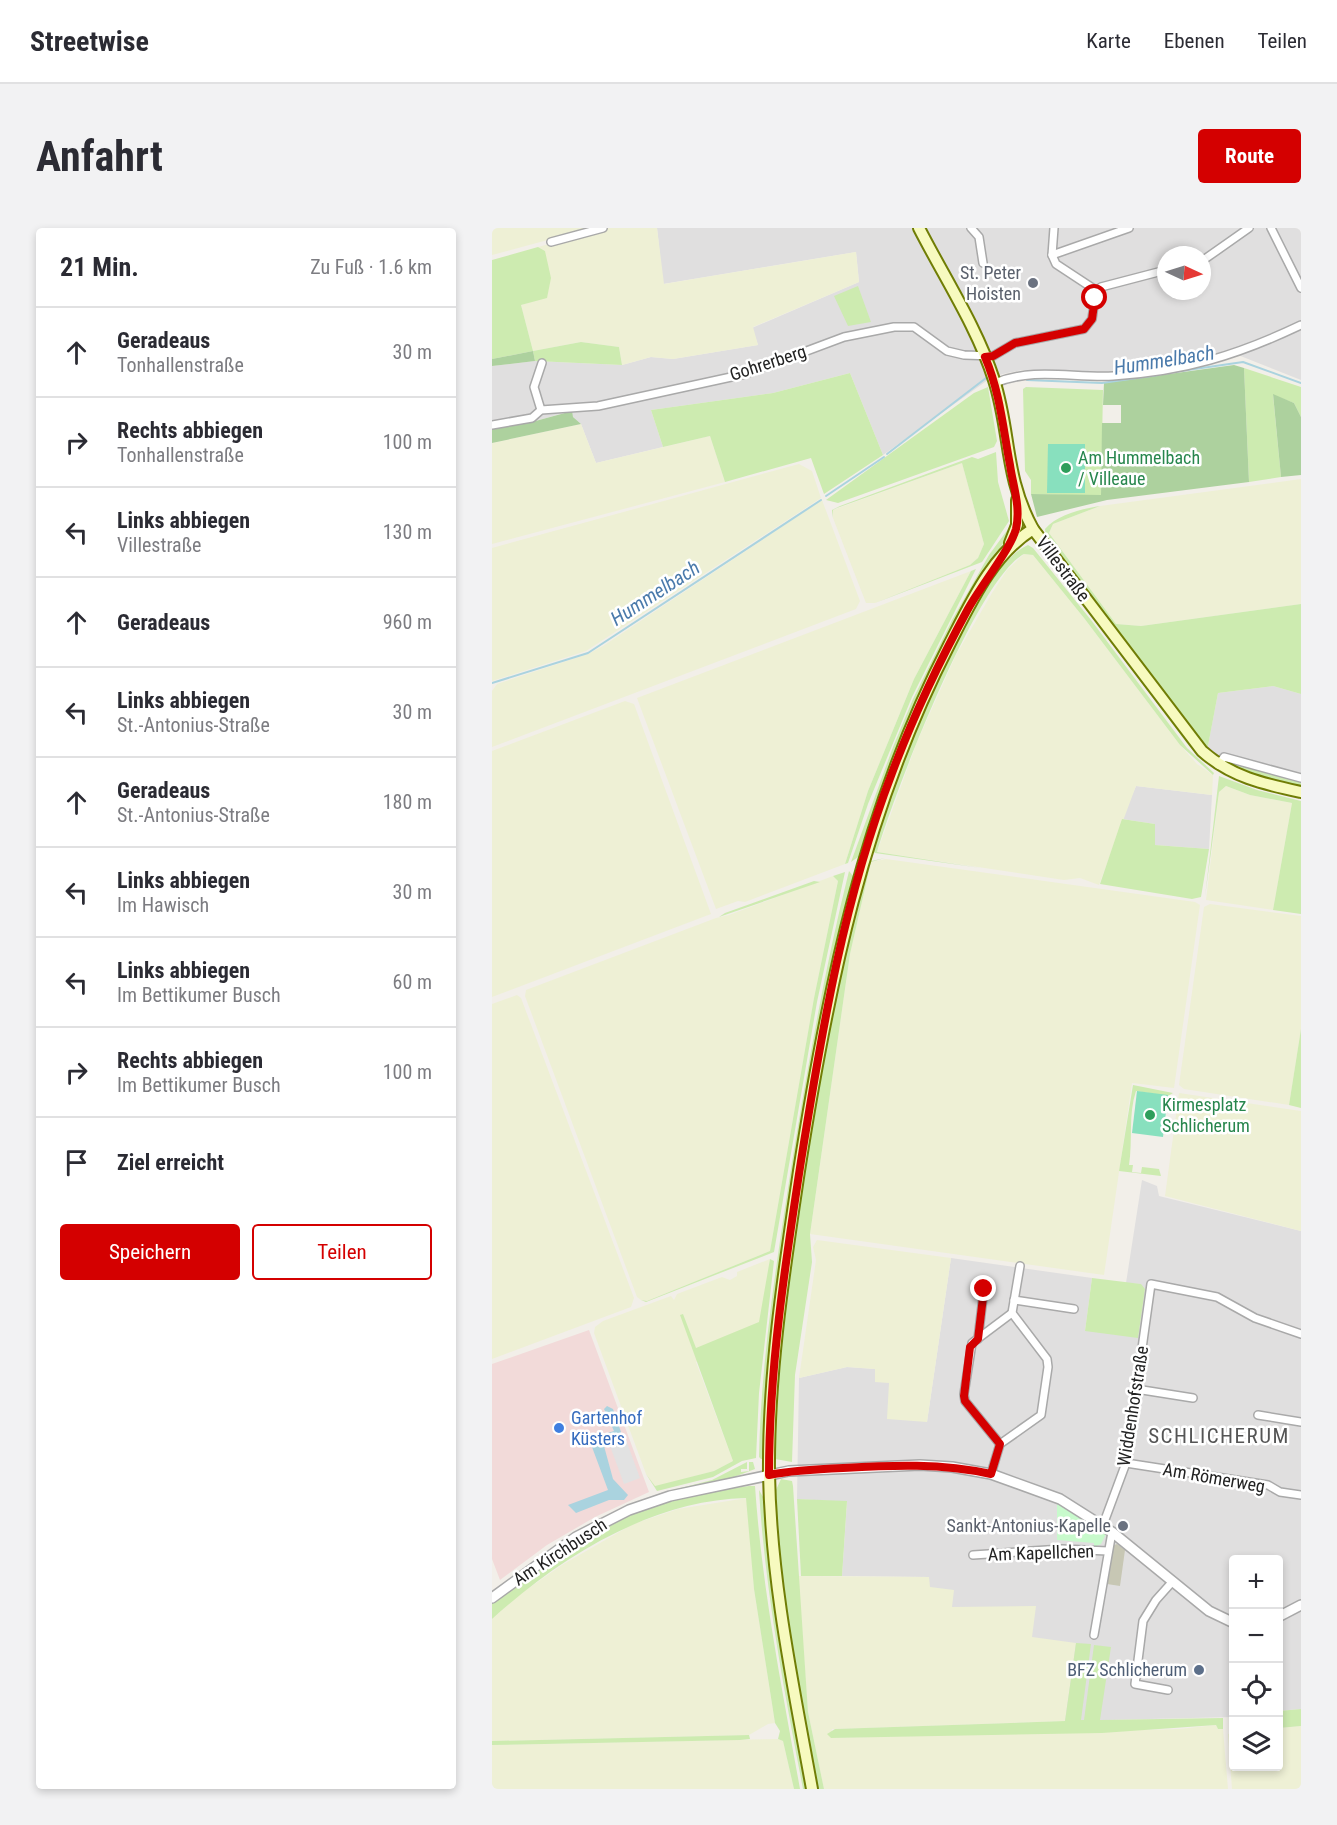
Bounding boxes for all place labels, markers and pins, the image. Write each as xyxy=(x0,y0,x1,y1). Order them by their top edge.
place label: St. Peter Hoisten xyxy=(960,262,1022,304)
marker: St. Peter Hoisten xyxy=(1026,276,1040,290)
place label: Am Hummelbach / Villeaue xyxy=(1078,447,1200,489)
marker: Am Hummelbach / Villeaue xyxy=(1059,461,1073,475)
place label: Kirmesplatz Schlicherum xyxy=(1162,1094,1250,1136)
marker: Kirmesplatz Schlicherum xyxy=(1143,1108,1157,1122)
place label: Gartenhof Küsters xyxy=(571,1407,642,1449)
marker: Gartenhof Küsters xyxy=(552,1421,566,1435)
place label: Sankt-Antonius-Kapelle xyxy=(946,1515,1111,1536)
marker: Sankt-Antonius-Kapelle xyxy=(1116,1519,1130,1533)
place label: BFZ Schlicherum xyxy=(1067,1659,1187,1680)
marker: BFZ Schlicherum xyxy=(1192,1663,1206,1677)

